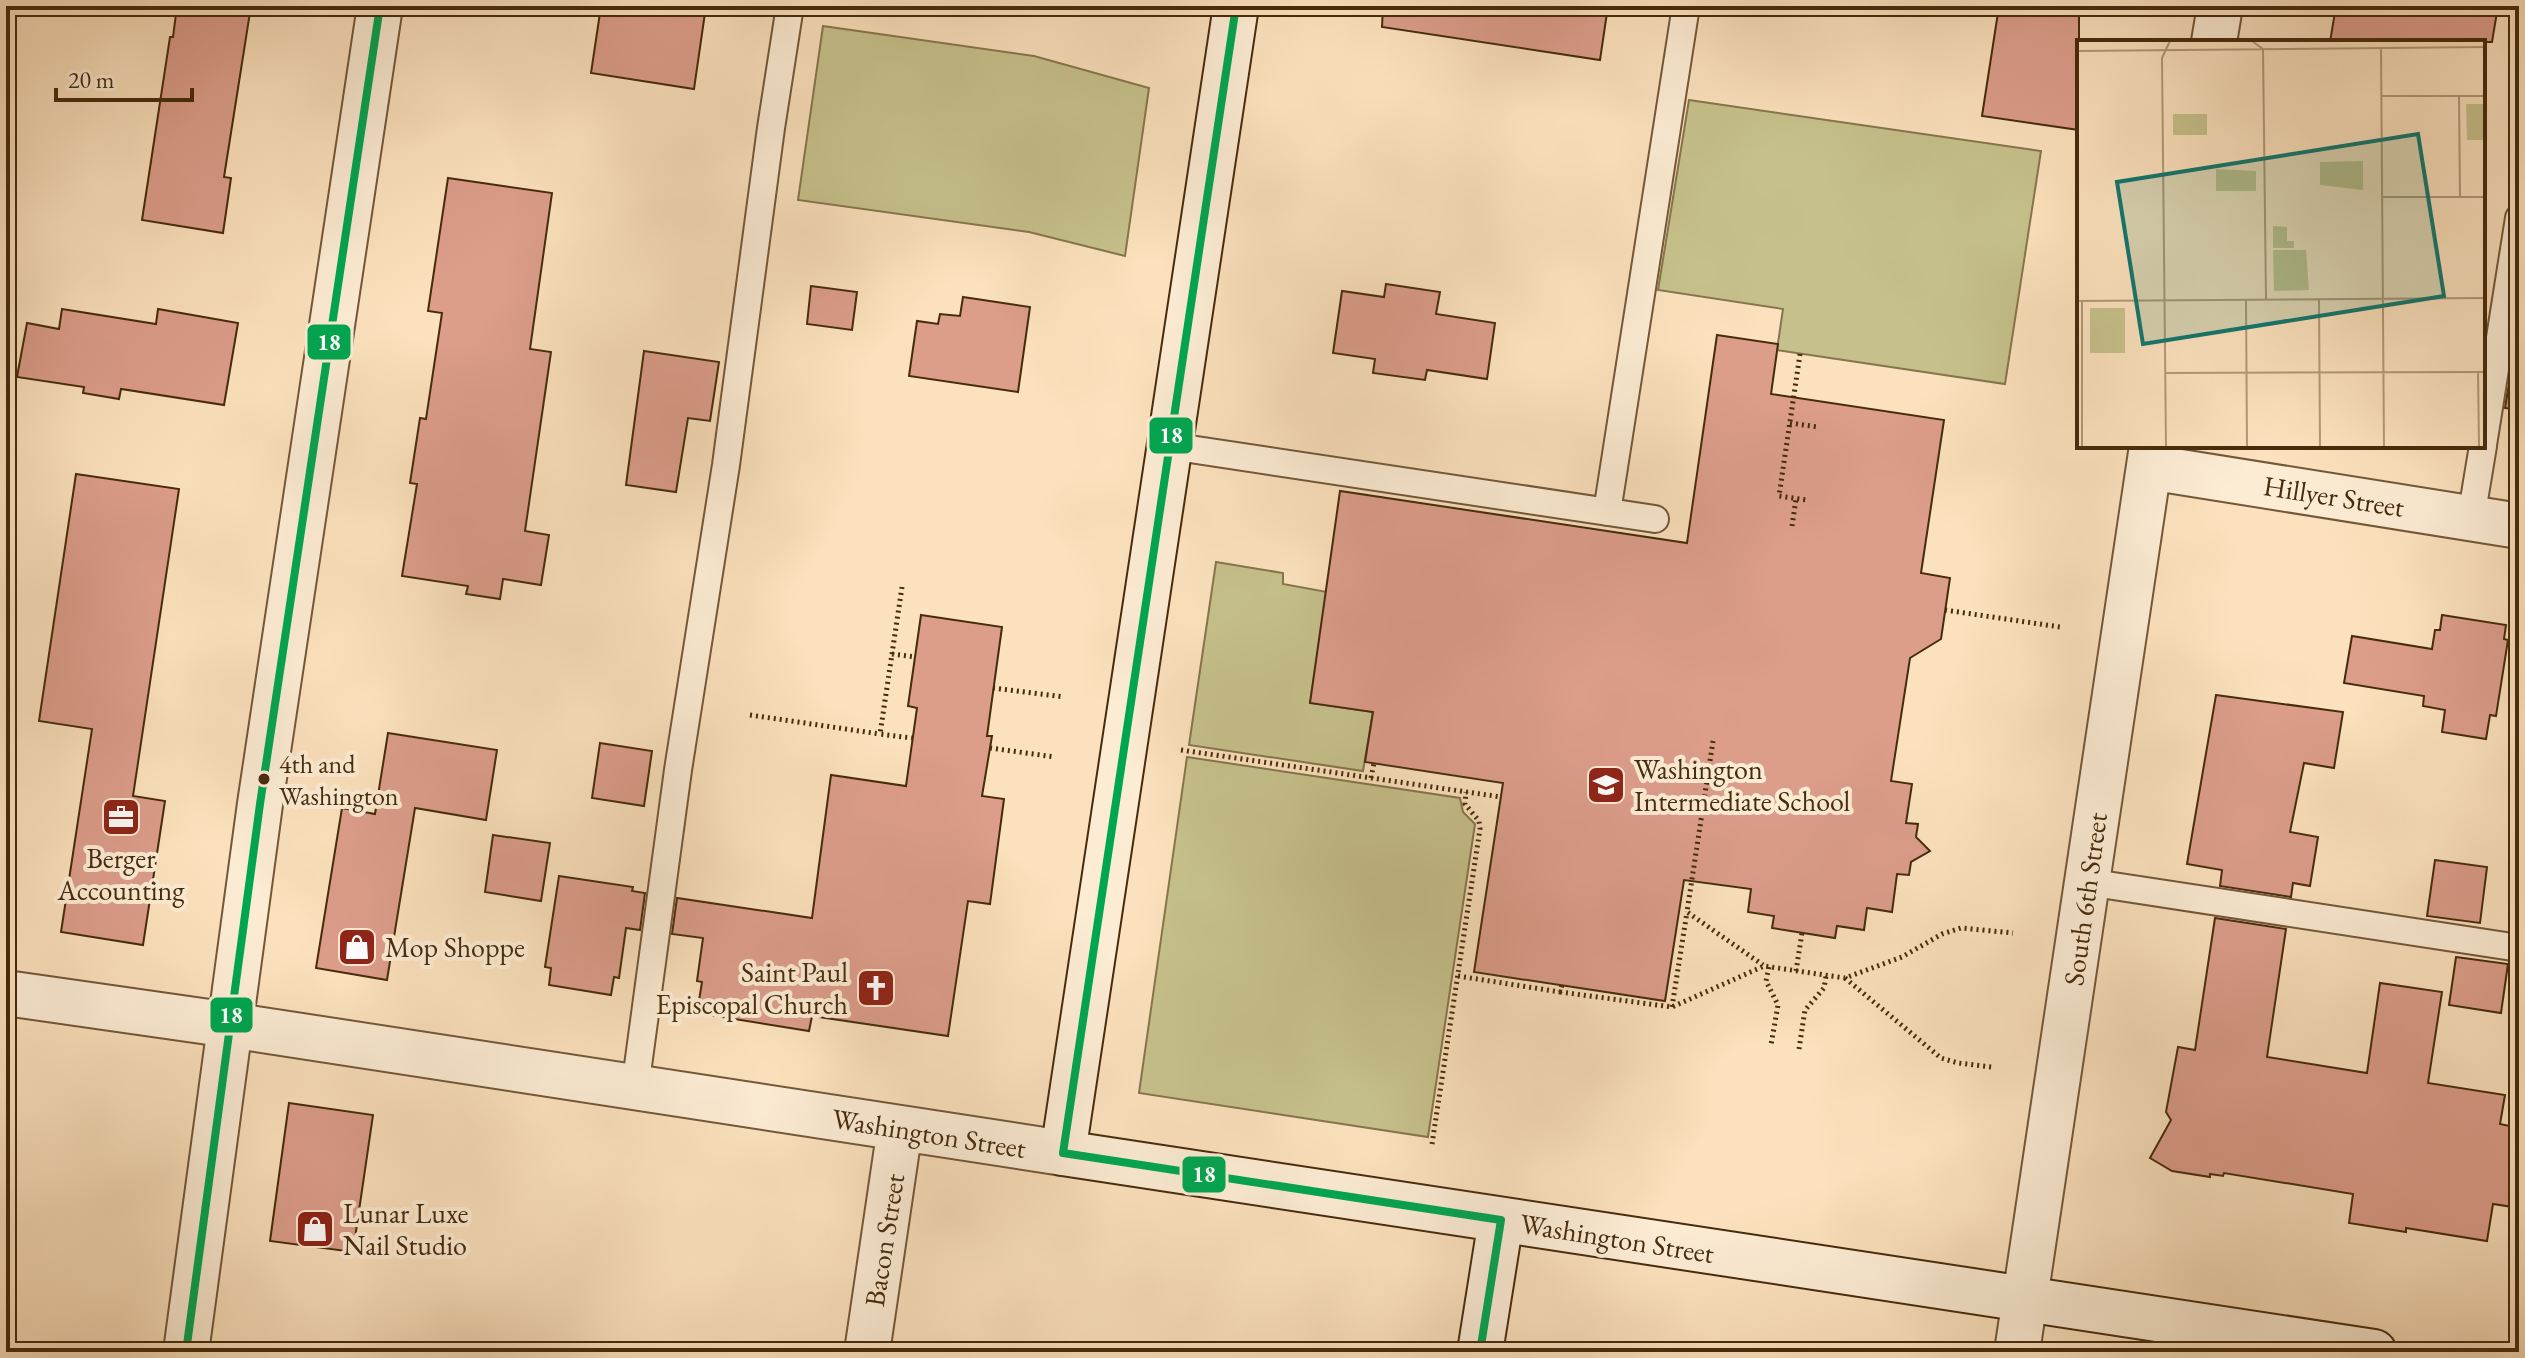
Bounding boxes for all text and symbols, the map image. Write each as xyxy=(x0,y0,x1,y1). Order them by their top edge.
inset map xyxy=(2077,40,2485,448)
scale bar xyxy=(56,52,192,102)
text: 20 m xyxy=(68,64,115,95)
line badge: 18 xyxy=(306,323,352,361)
text: 18 xyxy=(317,328,341,357)
line badge: 18 xyxy=(1148,416,1194,455)
text: 18 xyxy=(1159,421,1183,450)
street label: Hillyer Street xyxy=(2261,467,2407,525)
place label: 4th and Washington xyxy=(279,747,399,813)
place label: Washington Intermediate School xyxy=(1634,751,1850,819)
school or university icon: Washington Intermediate School xyxy=(1585,764,1627,806)
marker: 4th and Washington xyxy=(256,771,272,787)
office icon: Berger Accounting xyxy=(100,796,142,838)
street label: South 6th Street xyxy=(2055,810,2115,988)
place label: Berger Accounting xyxy=(56,840,185,908)
shop icon: Mop Shoppe xyxy=(336,926,378,968)
place label: Mop Shoppe xyxy=(385,929,525,965)
place label: Saint Paul Episcopal Church xyxy=(655,954,848,1022)
church icon: Saint Paul Episcopal Church xyxy=(855,967,897,1009)
line badge: 18 xyxy=(209,996,254,1034)
text: 18 xyxy=(219,1001,243,1030)
street label: Washington Street xyxy=(829,1100,1029,1166)
line badge: 18 xyxy=(1181,1155,1227,1194)
text: 18 xyxy=(1192,1160,1216,1189)
street label: Bacon Street xyxy=(856,1171,912,1309)
place label: Lunar Luxe Nail Studio xyxy=(343,1195,468,1263)
street label: Washington Street xyxy=(1517,1205,1717,1271)
shop icon: Lunar Luxe Nail Studio xyxy=(294,1208,336,1250)

